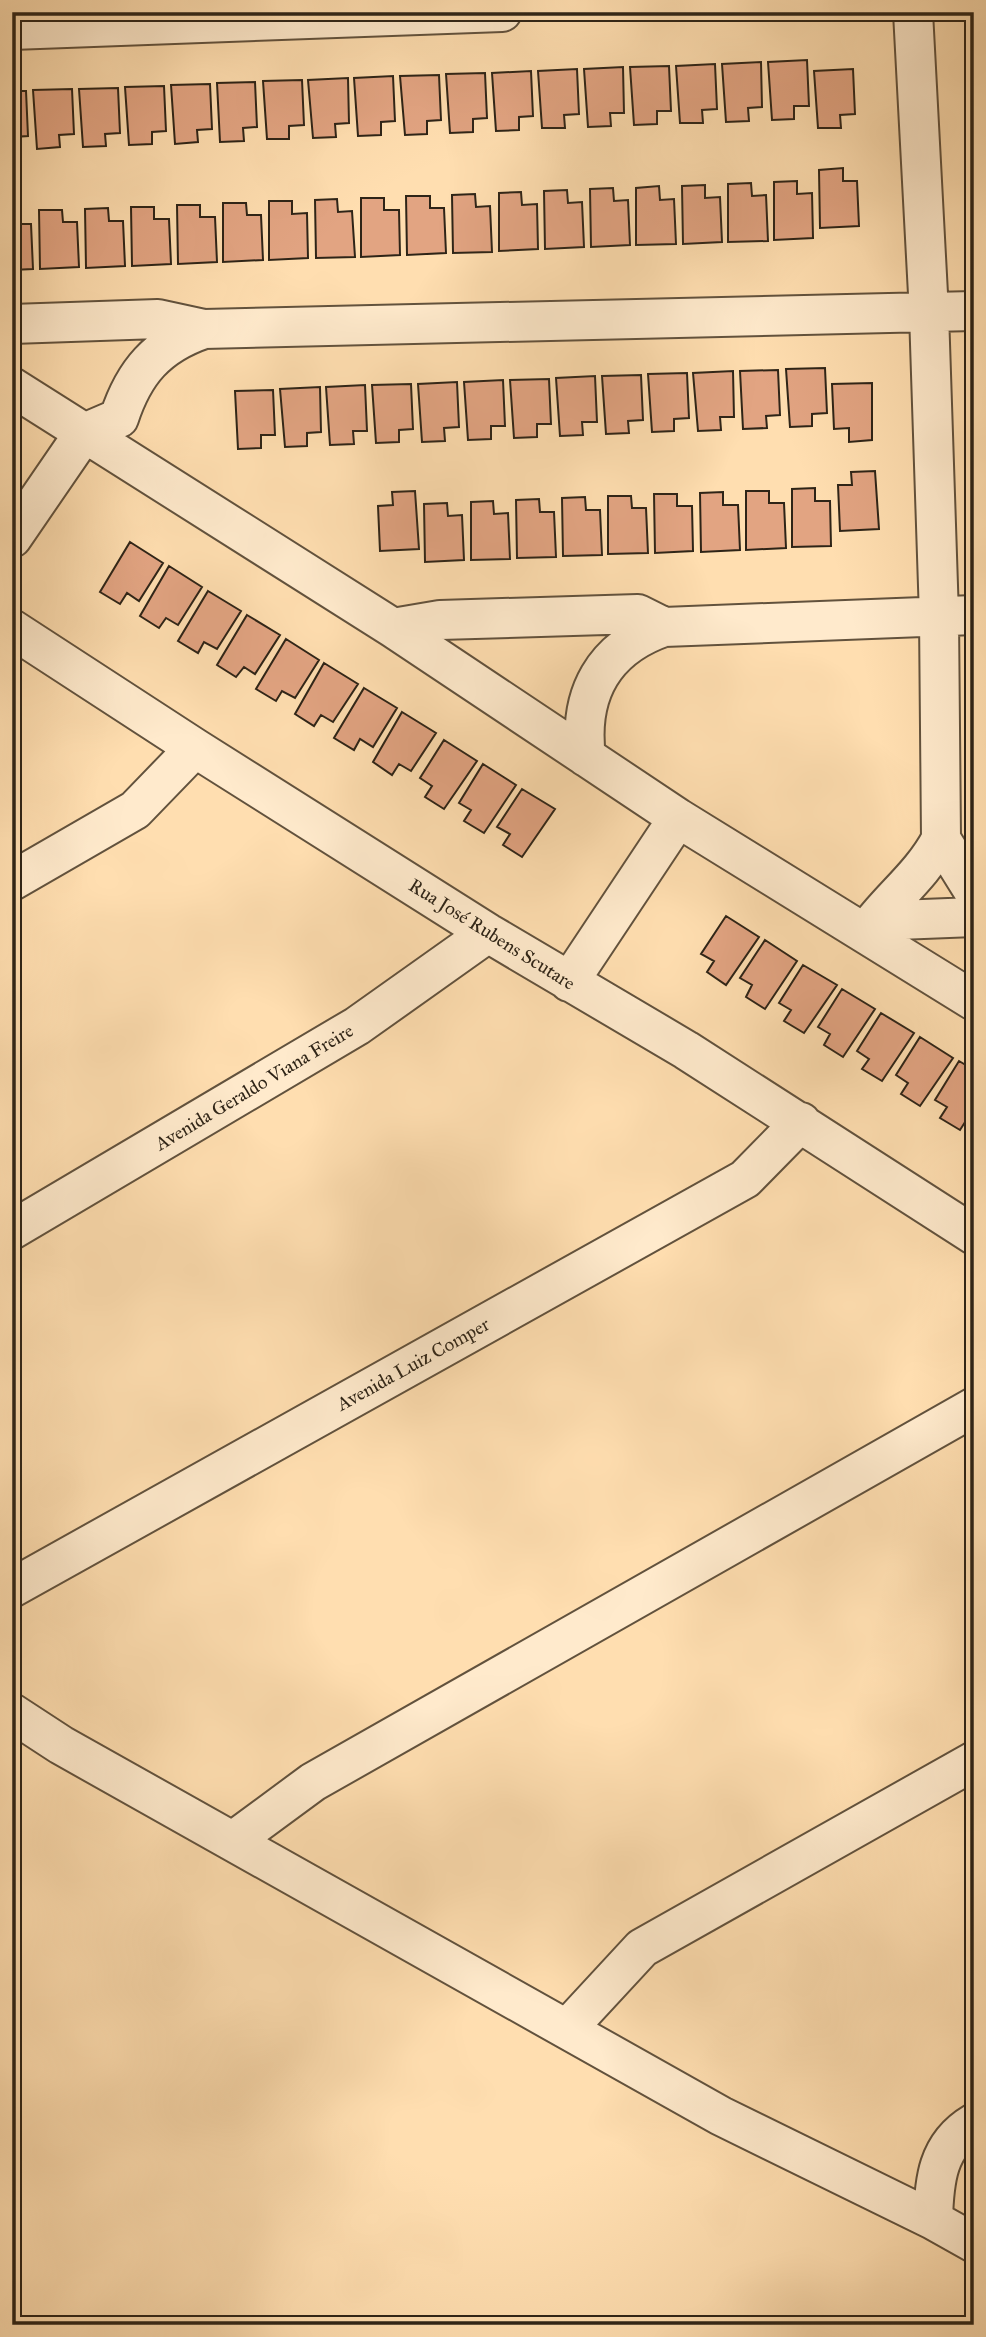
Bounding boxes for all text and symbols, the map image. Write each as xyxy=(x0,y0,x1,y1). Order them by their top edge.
street label: Rua José Rubens Scutare xyxy=(404,873,580,995)
street label: Avenida Geraldo Viana Freire xyxy=(150,1019,357,1156)
street label: Avenida Luiz Comper xyxy=(332,1312,494,1416)

